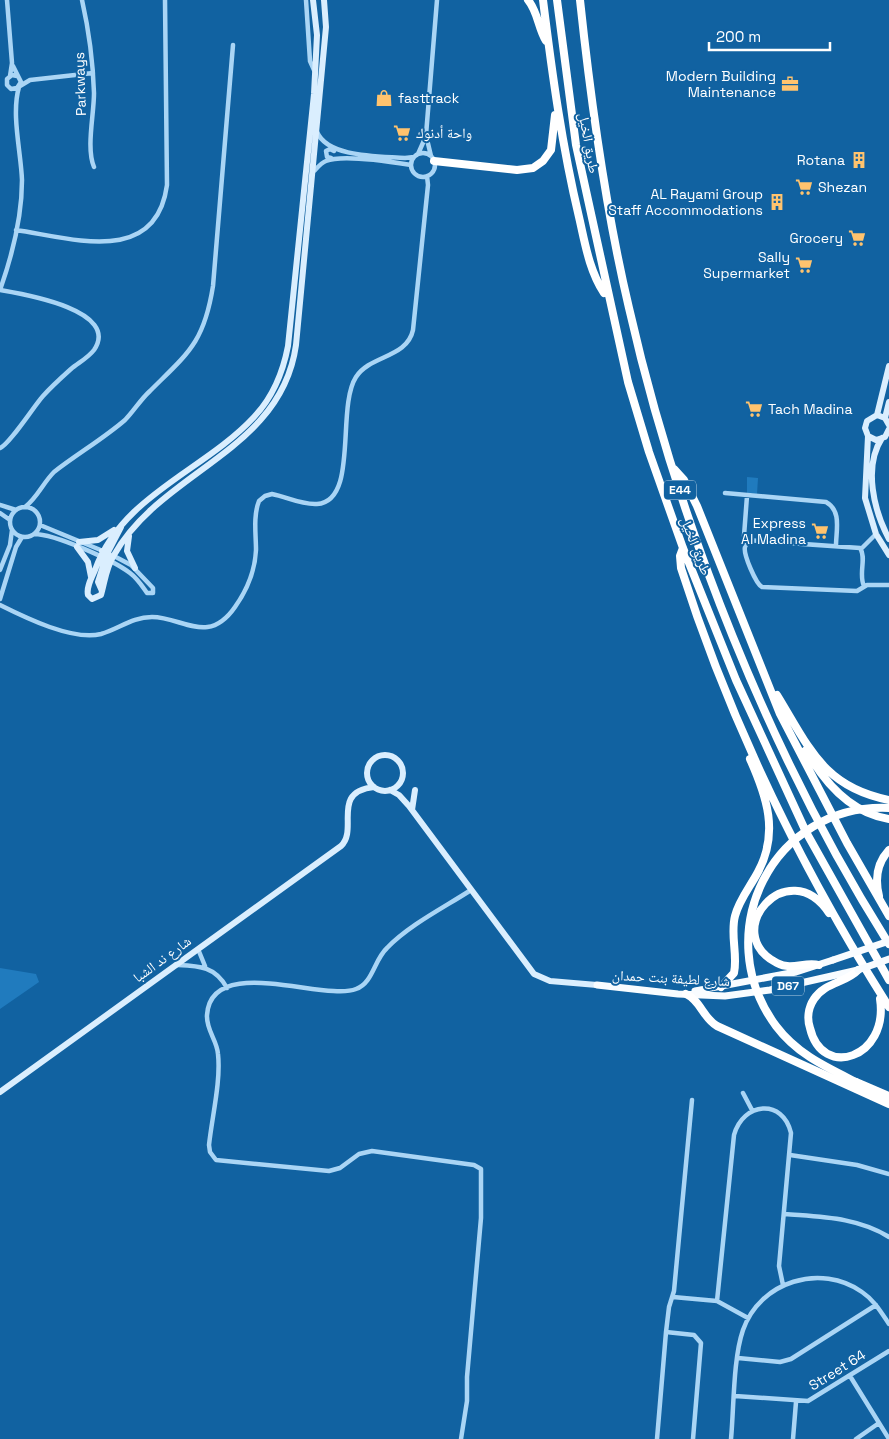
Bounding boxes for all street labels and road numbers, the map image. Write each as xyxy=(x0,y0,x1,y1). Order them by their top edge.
street label: Parkways xyxy=(70,52,90,116)
street label: طريق الخيل xyxy=(574,111,603,175)
road number: E44 xyxy=(664,480,696,500)
street label: طريق الخيل xyxy=(676,514,715,578)
street label: شارع ند الشبا xyxy=(129,932,195,987)
street label: شارع لطيفة بنت حمدان xyxy=(611,966,730,991)
road number: D67 xyxy=(772,976,804,996)
street label: Street 64 xyxy=(805,1345,869,1395)

